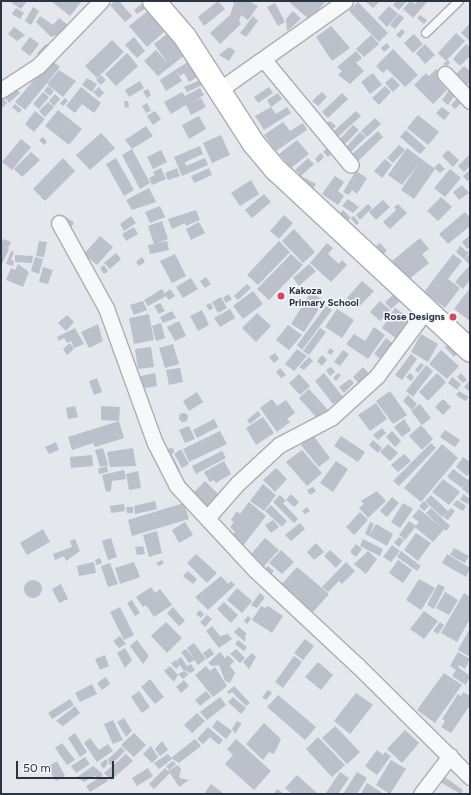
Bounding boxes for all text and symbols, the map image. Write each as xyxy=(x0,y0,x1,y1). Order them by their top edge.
place label: Kakoza Primary School xyxy=(289,284,359,308)
marker: Kakoza Primary School xyxy=(276,291,286,301)
place label: Rose Designs xyxy=(384,311,445,323)
marker: Rose Designs xyxy=(448,312,458,322)
scale bar xyxy=(18,753,116,779)
text: 50 m xyxy=(23,761,51,775)

